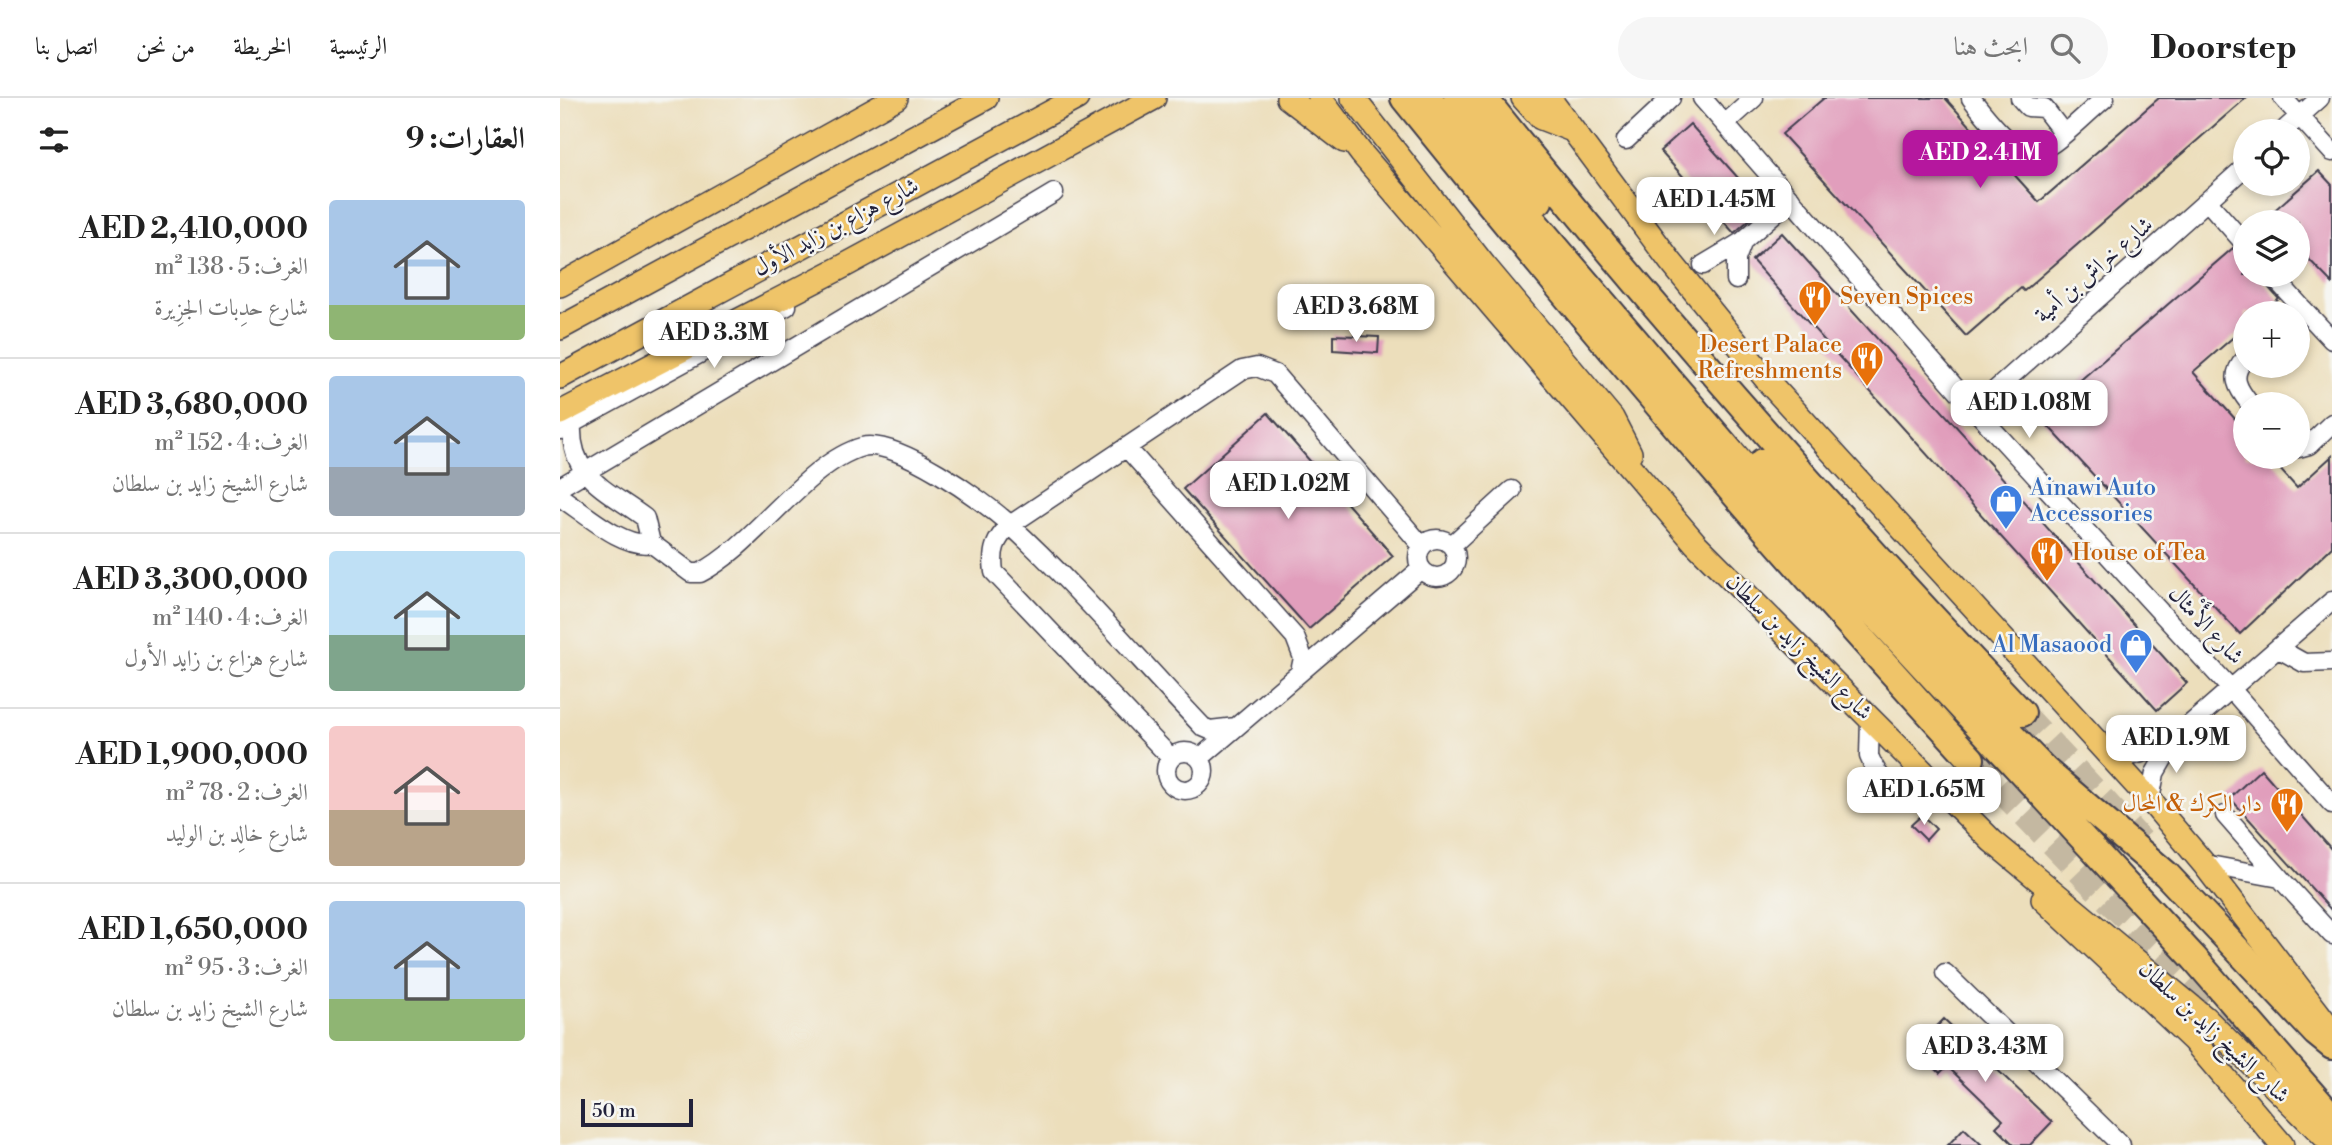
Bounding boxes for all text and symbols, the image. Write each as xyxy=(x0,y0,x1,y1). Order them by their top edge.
search box xyxy=(1618,17,2108,80)
text: Doorstep xyxy=(2150,28,2297,69)
icon: search xyxy=(2046,29,2084,67)
text: ابحث هنا xyxy=(1953,31,2028,63)
text: اتصل بنا xyxy=(35,32,98,62)
text: من نحن xyxy=(136,32,195,62)
text: الخريطة xyxy=(233,32,292,62)
text: الرئيسية xyxy=(330,32,387,62)
map controls xyxy=(2233,119,2310,469)
button: locate xyxy=(2233,119,2310,196)
text: العقارات: 9 xyxy=(406,120,525,158)
icon: filters xyxy=(35,121,73,159)
pin: AED 2.41M xyxy=(1900,130,2060,190)
text: AED 2.41M xyxy=(1919,139,2041,167)
street label: شارع هزاع بن زايد الأول xyxy=(747,169,926,287)
pin: AED 1.45M xyxy=(1634,178,1794,237)
text: AED 1.45M xyxy=(1652,186,1776,214)
street label: شارع خراش بن أمية xyxy=(2027,209,2162,333)
text: AED 2,410,000 xyxy=(79,210,308,248)
button: layers xyxy=(2233,210,2310,287)
icon: home xyxy=(385,228,469,312)
text: الغرف: 5 · 138 m² xyxy=(154,253,308,281)
restaurant icon: Seven Spices xyxy=(1796,278,1834,327)
place label: Seven Spices xyxy=(1840,283,1973,311)
pin: AED 3.68M xyxy=(1276,285,1436,344)
text: AED 3.68M xyxy=(1293,293,1419,321)
text: شارع حدِبات الجزِيرة xyxy=(154,294,308,322)
button: + xyxy=(2233,301,2310,378)
pin: AED 3.3M xyxy=(642,310,786,370)
text: AED 3.3M xyxy=(659,319,769,347)
place label: Desert Palace Refreshments xyxy=(1698,331,1842,385)
restaurant icon: Desert Palace Refreshments xyxy=(1848,339,1886,388)
pin: AED 1.08M xyxy=(1949,380,2109,440)
text: AED 3,680,000 xyxy=(75,386,308,424)
text: AED 1.08M xyxy=(1967,389,2091,417)
button: − xyxy=(2233,392,2310,469)
icon: home xyxy=(385,404,469,488)
text: الغرف: 4 · 152 m² xyxy=(154,429,308,457)
pin: AED 1.02M xyxy=(1208,462,1368,521)
text: شارع الشيخ زايد بن سلطان xyxy=(112,470,308,498)
text: AED 1.02M xyxy=(1226,470,1350,498)
place label: Ainawi Auto Accessories xyxy=(2029,474,2156,528)
shop icon: Ainawi Auto Accessories xyxy=(1987,482,2025,531)
restaurant icon: House of Tea xyxy=(2028,534,2066,583)
place label: House of Tea xyxy=(2072,539,2206,567)
text: AED 3,300,000 xyxy=(73,561,308,599)
street label: شارع الشيخ زايد بن سلطان xyxy=(1715,568,1878,731)
street label: شارع الأَمْثال xyxy=(2159,575,2254,674)
icon: home xyxy=(385,579,469,663)
text: الغرف: 4 · 140 m² xyxy=(152,604,308,632)
shop icon: Al Masaood xyxy=(2117,626,2155,675)
place label: Al Masaood xyxy=(1991,631,2112,659)
text: شارع هزاع بن زايد الأول xyxy=(124,645,308,673)
pin: AED 1.9M xyxy=(2104,716,2248,775)
text: AED 1.9M xyxy=(2122,724,2230,752)
text: AED 1,900,000 xyxy=(76,736,308,774)
icon: home xyxy=(385,754,469,838)
pin: AED 1.65M xyxy=(1844,768,2004,827)
text: AED 1.65M xyxy=(1863,776,1985,804)
text: الغرف: 2 · 78 m² xyxy=(166,779,308,807)
restaurant icon: دار الكرك & المحال xyxy=(2268,785,2306,834)
place label: دار الكرك & المحال xyxy=(2123,790,2262,818)
text: شارع خالِد بن الوليد xyxy=(166,820,308,848)
text: AED 1,650,000 xyxy=(79,911,308,949)
icon: home xyxy=(385,929,469,1013)
text: الغرف: 3 · 95 m² xyxy=(165,954,308,982)
street label: شارع الشيخ زايد بن سلطان xyxy=(2129,955,2295,1114)
text: شارع الشيخ زايد بن سلطان xyxy=(112,995,308,1023)
pin: AED 3.43M xyxy=(1905,1024,2065,1084)
text: AED 3.43M xyxy=(1922,1033,2048,1061)
scale bar xyxy=(581,1096,693,1128)
text: 50 m xyxy=(592,1099,636,1123)

